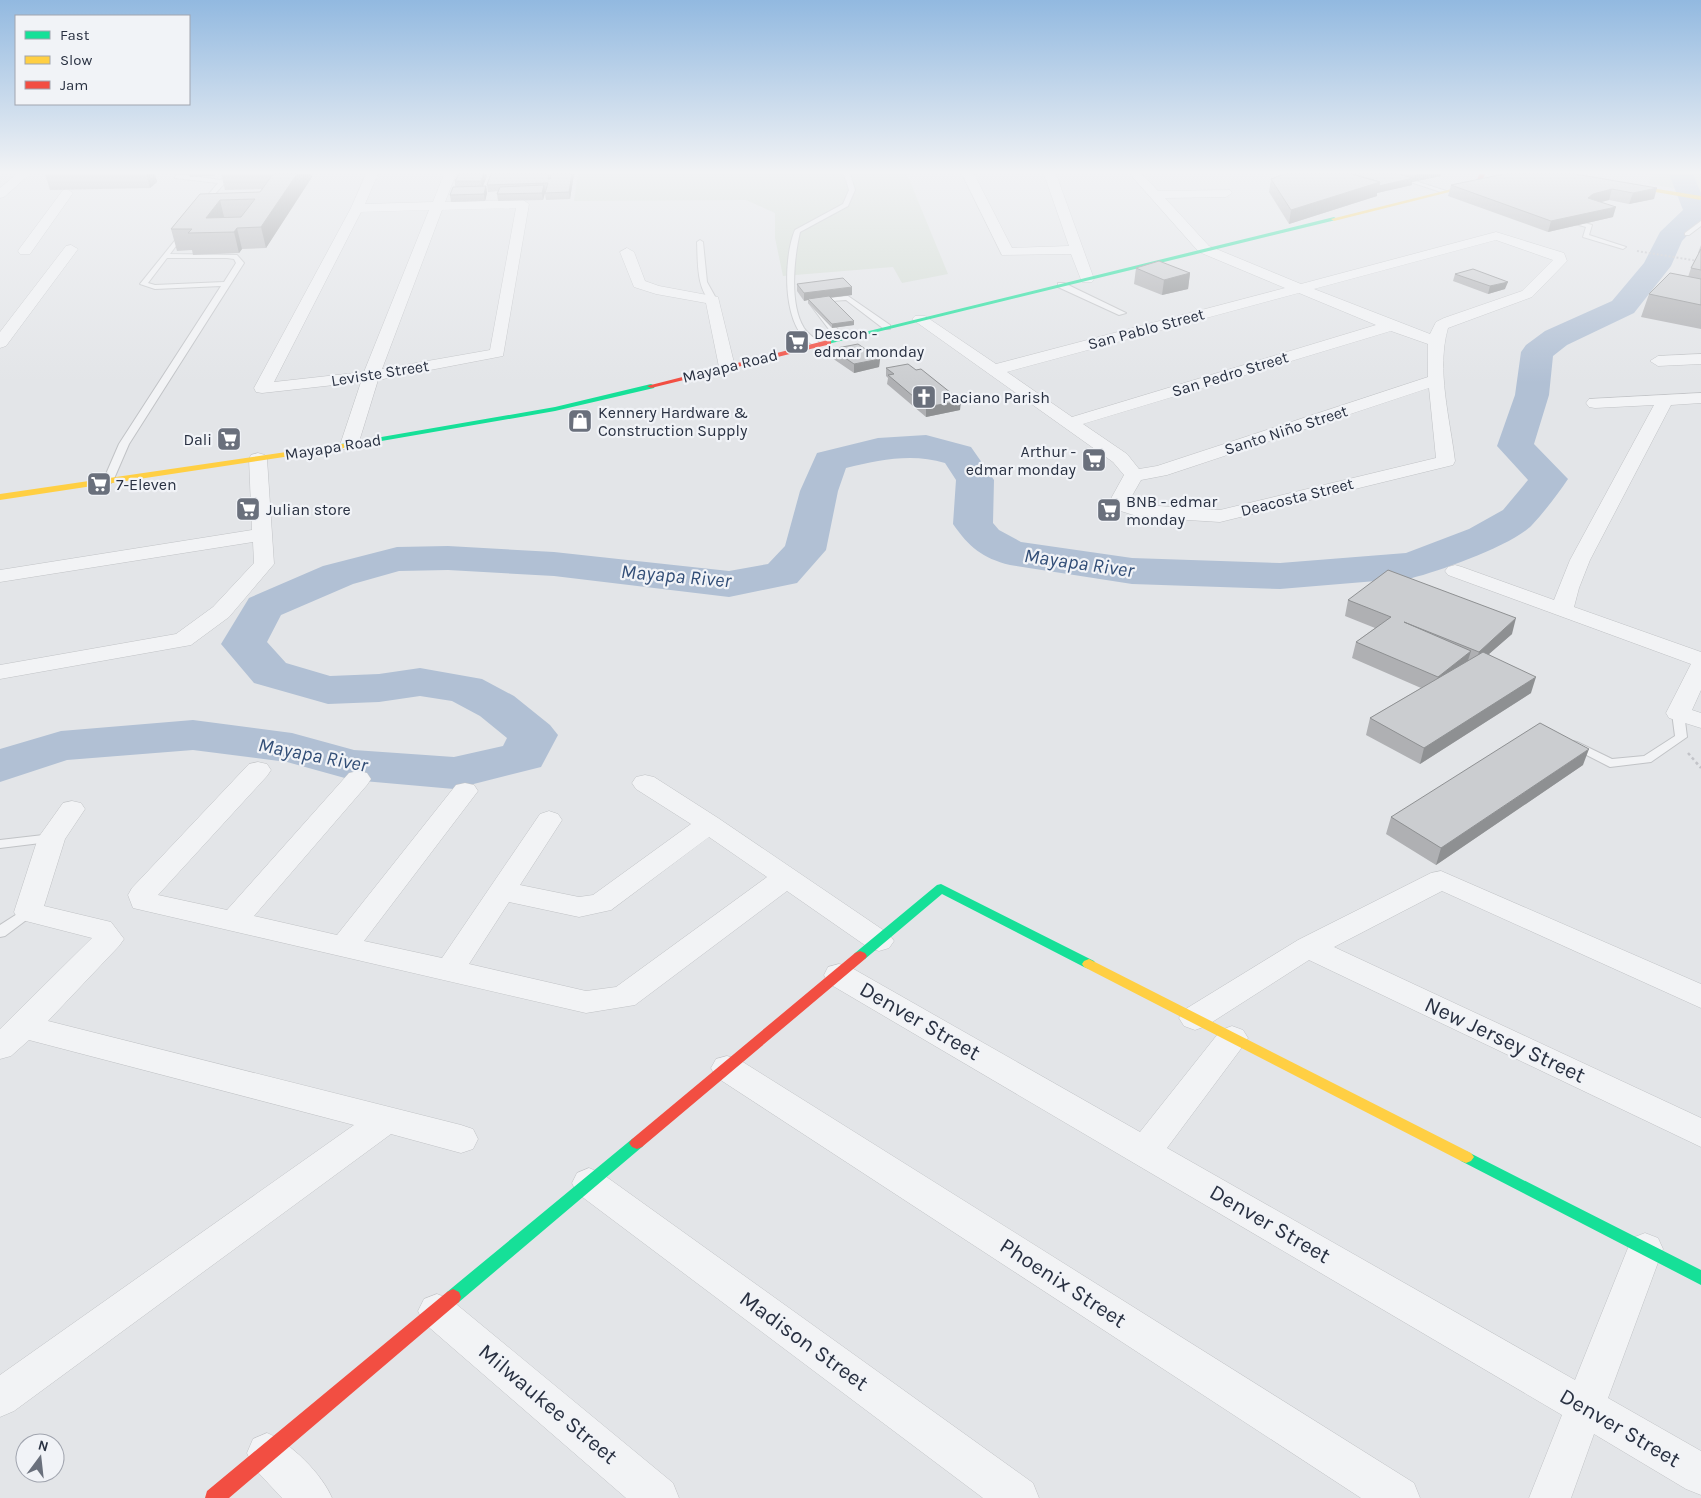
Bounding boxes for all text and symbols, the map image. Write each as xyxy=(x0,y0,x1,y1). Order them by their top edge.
legend xyxy=(15,15,190,105)
text: Fast xyxy=(60,26,90,44)
text: Slow xyxy=(60,51,92,69)
text: Jam xyxy=(60,76,88,94)
street label: San Pablo Street xyxy=(1086,304,1206,354)
place label: Descon - edmar monday xyxy=(814,324,925,361)
supermarket icon: Descon - edmar monday xyxy=(784,329,810,355)
street label: Mayapa Road xyxy=(680,345,780,387)
street label: San Pedro Street xyxy=(1169,347,1291,401)
street label: Leviste Street xyxy=(330,356,430,390)
church icon: Paciano Parish xyxy=(911,384,937,410)
place label: Paciano Parish xyxy=(942,388,1050,407)
street label: Santo Niño Street xyxy=(1222,401,1350,459)
place label: Kennery Hardware & Construction Supply xyxy=(598,403,748,440)
shop icon: Kennery Hardware & Construction Supply xyxy=(567,408,593,434)
supermarket icon: Dali xyxy=(216,426,242,452)
place label: Dali xyxy=(183,430,212,449)
street label: Mayapa Road xyxy=(283,430,383,464)
place label: Arthur - edmar monday xyxy=(966,442,1077,479)
supermarket icon: Arthur - edmar monday xyxy=(1081,447,1107,473)
supermarket icon: 7-Eleven xyxy=(86,471,112,497)
street label: Deacosta Street xyxy=(1239,474,1355,520)
place label: 7-Eleven xyxy=(116,475,177,494)
place label: BNB - edmar monday xyxy=(1126,492,1217,529)
supermarket icon: Julian store xyxy=(235,496,261,522)
supermarket icon: BNB - edmar monday xyxy=(1096,497,1122,523)
place label: Julian store xyxy=(266,500,351,519)
water label: Mayapa River xyxy=(1023,544,1137,582)
water label: Mayapa River xyxy=(620,560,733,592)
water label: Mayapa River xyxy=(256,733,371,777)
street label: Denver Street xyxy=(855,976,985,1066)
street label: New Jersey Street xyxy=(1420,991,1590,1089)
street label: Denver Street xyxy=(1205,1179,1335,1269)
street label: Phoenix Street xyxy=(995,1232,1131,1334)
street label: Madison Street xyxy=(735,1286,873,1396)
street label: Milwaukee Street xyxy=(473,1338,623,1470)
street label: Denver Street xyxy=(1555,1383,1685,1473)
north arrow xyxy=(15,1433,65,1483)
text: N xyxy=(36,1436,50,1455)

